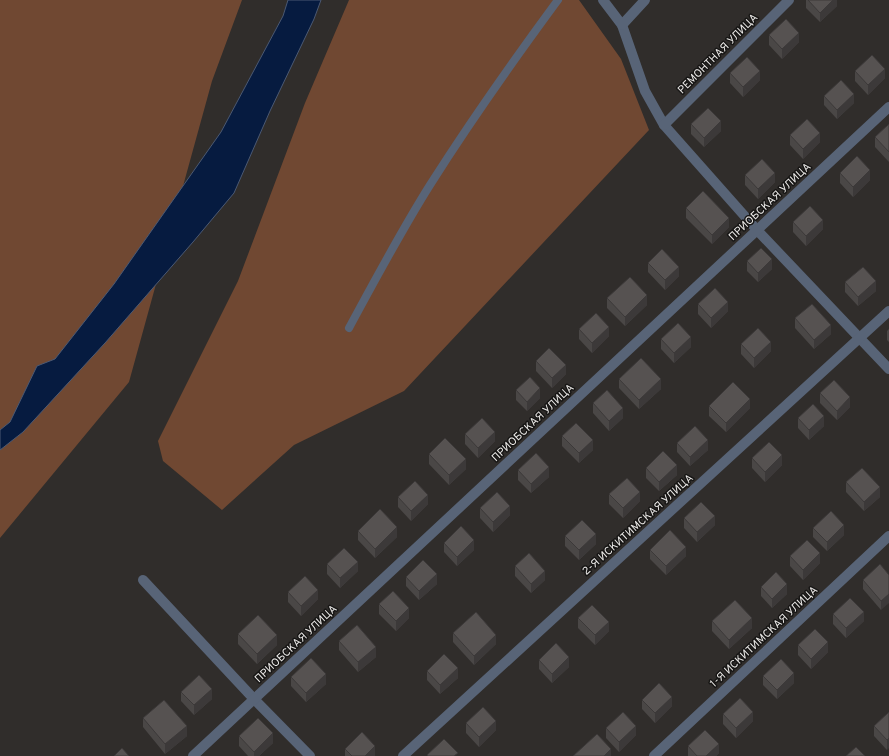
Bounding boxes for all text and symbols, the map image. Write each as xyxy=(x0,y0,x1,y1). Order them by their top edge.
street label: РЕМОНТНАЯ УЛИЦА xyxy=(675,11,761,97)
street label: ПРИОБСКАЯ УЛИЦА xyxy=(726,160,814,244)
street label: ПРИОБСКАЯ УЛИЦА xyxy=(489,381,577,465)
street label: 2-Я ИСКИТИМСКАЯ УЛИЦА xyxy=(580,471,696,579)
street label: 1-Я ИСКИТИМСКАЯ УЛИЦА xyxy=(707,583,821,691)
street label: ПРИОБСКАЯ УЛИЦА xyxy=(252,602,340,686)

